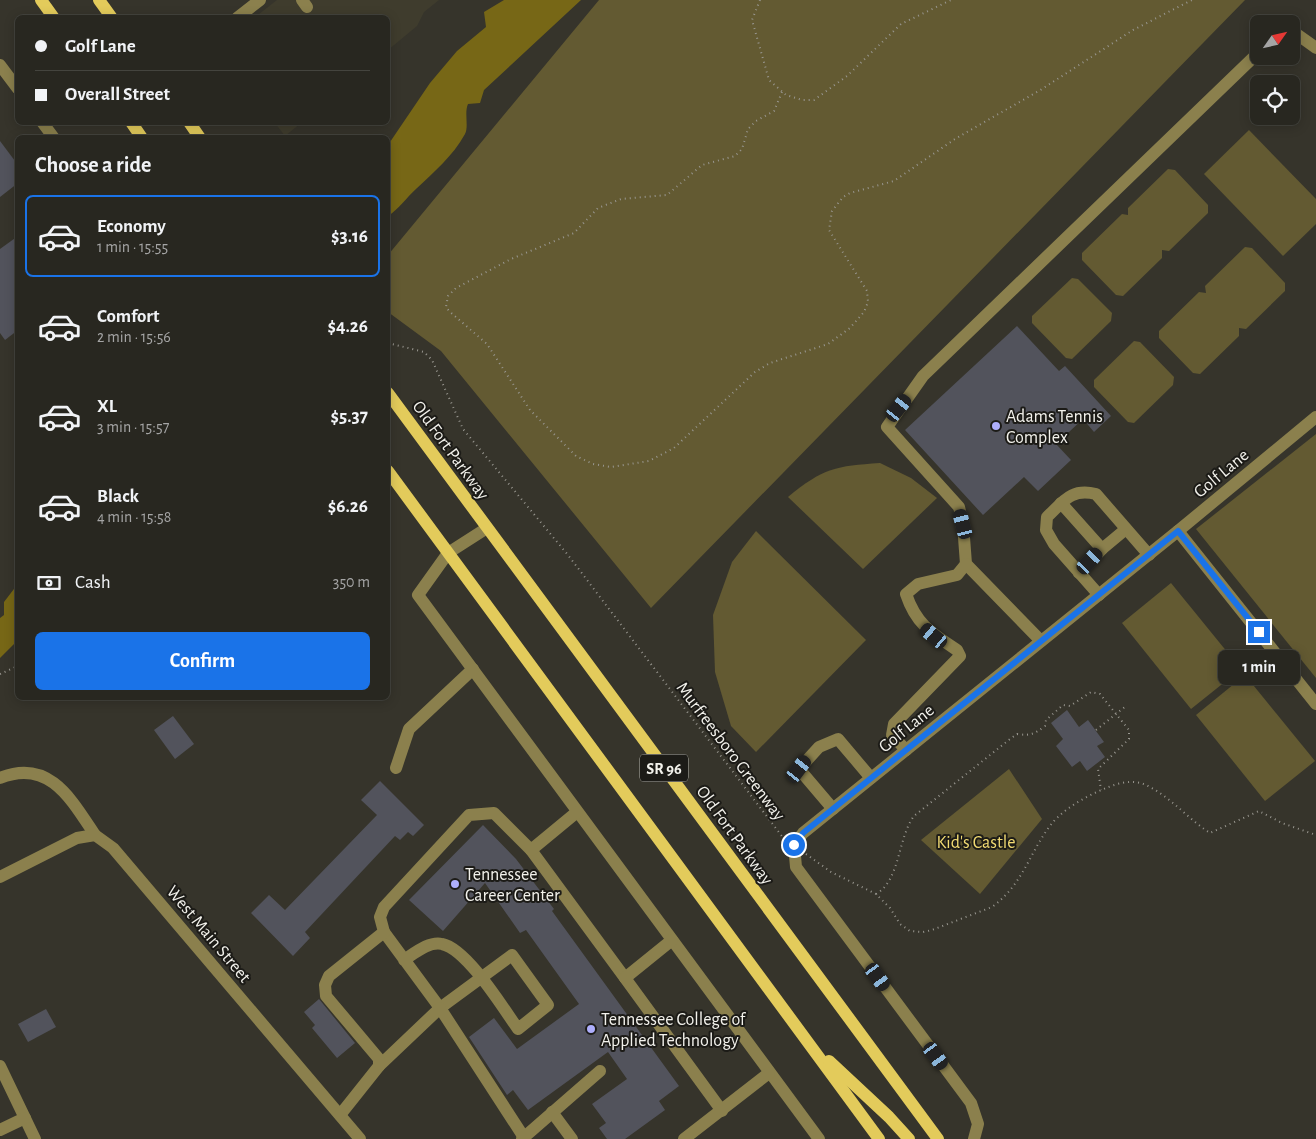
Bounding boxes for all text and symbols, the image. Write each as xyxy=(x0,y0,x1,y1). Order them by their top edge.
north arrow xyxy=(1250,15,1300,65)
map controls xyxy=(1250,15,1300,125)
text: Golf Lane xyxy=(65,37,136,56)
button: locate xyxy=(1250,75,1300,125)
text: Overall Street xyxy=(65,85,170,104)
text: Choose a ride xyxy=(35,154,151,176)
icon: car xyxy=(37,214,82,259)
text: Economy xyxy=(97,217,166,236)
text: $3.16 xyxy=(331,227,368,246)
text: 1 min · 15:55 xyxy=(97,239,168,255)
icon: car xyxy=(37,304,82,349)
text: Comfort xyxy=(97,307,159,326)
text: $4.26 xyxy=(327,317,368,336)
text: 2 min · 15:56 xyxy=(97,329,171,345)
car xyxy=(883,392,914,424)
icon: car xyxy=(37,394,82,439)
text: XL xyxy=(97,397,117,416)
street label: Old Fort Parkway xyxy=(408,398,492,504)
text: $5.37 xyxy=(330,407,368,426)
place label: Adams Tennis Complex xyxy=(1006,408,1103,447)
text: 3 min · 15:57 xyxy=(97,419,169,435)
marker: Adams Tennis Complex xyxy=(990,420,1002,432)
street label: Golf Lane xyxy=(1191,446,1252,502)
icon: car xyxy=(37,484,82,529)
text: Black xyxy=(97,487,139,506)
text: $6.26 xyxy=(328,497,368,516)
car xyxy=(952,508,973,540)
text: 4 min · 15:58 xyxy=(97,509,171,525)
car xyxy=(1074,545,1105,577)
icon: cash xyxy=(35,569,63,597)
text: Cash xyxy=(75,573,111,592)
text: 350 m xyxy=(333,574,370,590)
car xyxy=(917,621,950,651)
route end xyxy=(1248,621,1270,643)
button: Confirm xyxy=(35,632,370,690)
callout: 1 min xyxy=(1218,650,1300,684)
text: 1 min xyxy=(1242,659,1276,675)
street label: Murfreesboro Greenway xyxy=(672,679,788,824)
street label: Golf Lane xyxy=(876,701,938,756)
car xyxy=(783,753,814,785)
road number: SR 96 xyxy=(640,754,688,781)
street label: Old Fort Parkway xyxy=(692,783,776,889)
route start xyxy=(783,834,805,856)
park label: Kid's Castle xyxy=(937,834,1015,852)
place label: Tennessee Career Center xyxy=(465,866,560,905)
marker: Tennessee Career Center xyxy=(449,878,461,890)
street label: West Main Street xyxy=(163,883,254,987)
car xyxy=(863,960,892,994)
place label: Tennessee College of Applied Technology xyxy=(601,1011,747,1050)
marker: Tennessee College of Applied Technology xyxy=(585,1023,597,1035)
car xyxy=(921,1039,950,1073)

